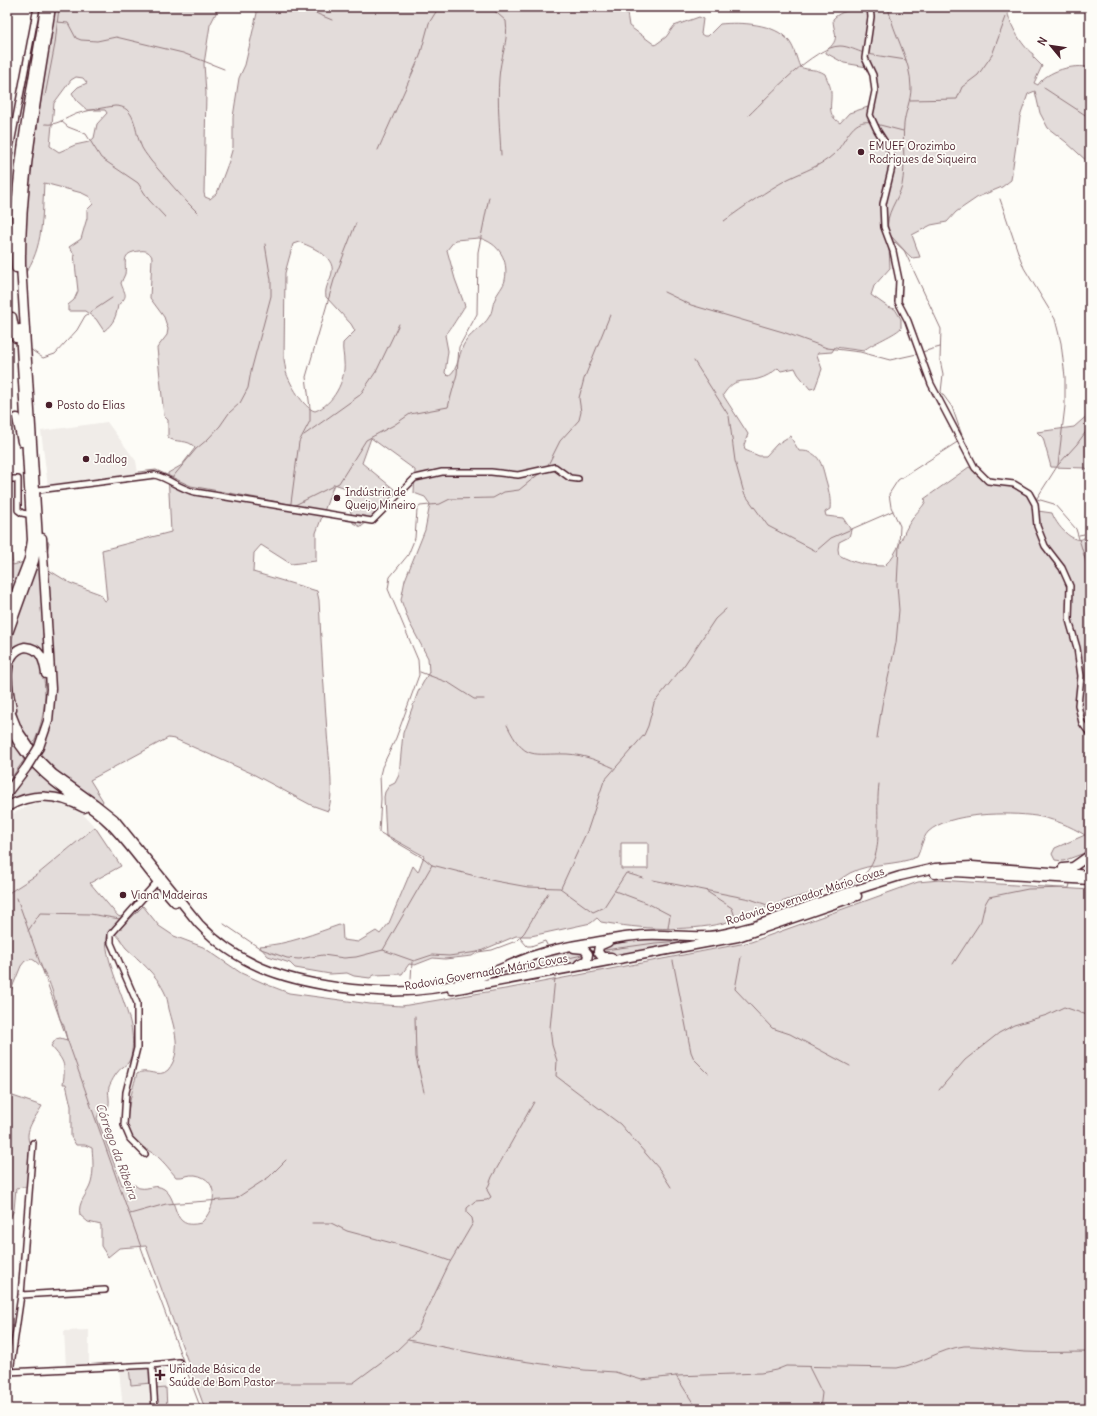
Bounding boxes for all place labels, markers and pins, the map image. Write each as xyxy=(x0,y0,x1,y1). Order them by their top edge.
place label: EMUEF Orozimbo Rodrigues de Siqueira xyxy=(869,139,977,166)
marker: EMUEF Orozimbo Rodrigues de Siqueira xyxy=(856,147,866,157)
place label: Posto do Elias xyxy=(57,398,125,412)
marker: Posto do Elias xyxy=(44,400,54,410)
place label: Jadlog xyxy=(94,452,127,466)
marker: Jadlog xyxy=(81,454,91,464)
place label: Indústria de Queijo Mineiro xyxy=(345,485,416,512)
marker: Indústria de Queijo Mineiro xyxy=(332,493,342,503)
place label: Viana Madeiras xyxy=(131,888,207,902)
marker: Viana Madeiras xyxy=(118,890,128,900)
place label: Unidade Básica de Saúde de Bom Pastor xyxy=(169,1362,276,1389)
marker: Unidade Básica de Saúde de Bom Pastor xyxy=(154,1369,166,1381)

